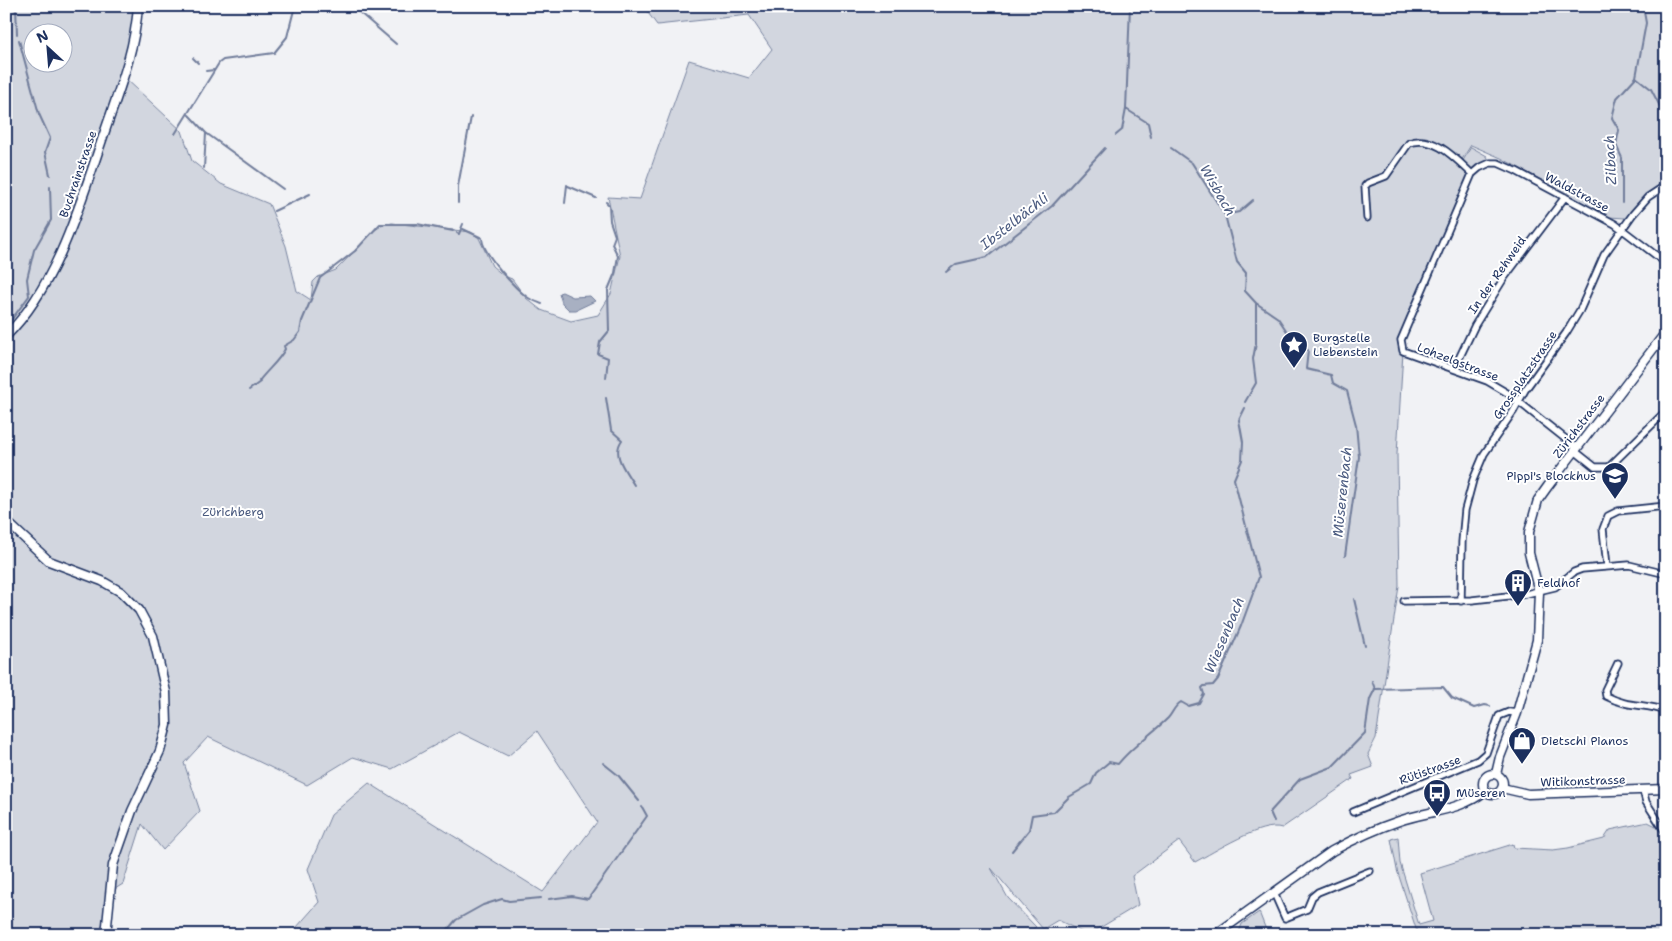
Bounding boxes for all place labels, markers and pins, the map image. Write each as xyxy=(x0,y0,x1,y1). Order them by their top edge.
place icon: Burgstelle Liebenstein xyxy=(1279,330,1309,369)
place label: Burgstelle Liebenstein xyxy=(1313,330,1378,360)
school or university icon: Pippi's Blockhus xyxy=(1600,461,1630,500)
place label: Pippi's Blockhus xyxy=(1506,468,1596,484)
building icon: Feldhof xyxy=(1503,568,1533,607)
place label: Feldhof xyxy=(1537,575,1580,591)
shop icon: Dietschi Pianos xyxy=(1507,726,1537,765)
place label: Dietschi Pianos xyxy=(1541,733,1628,749)
bus stop icon: Müseren xyxy=(1422,778,1452,817)
place label: Müseren xyxy=(1456,785,1506,801)

